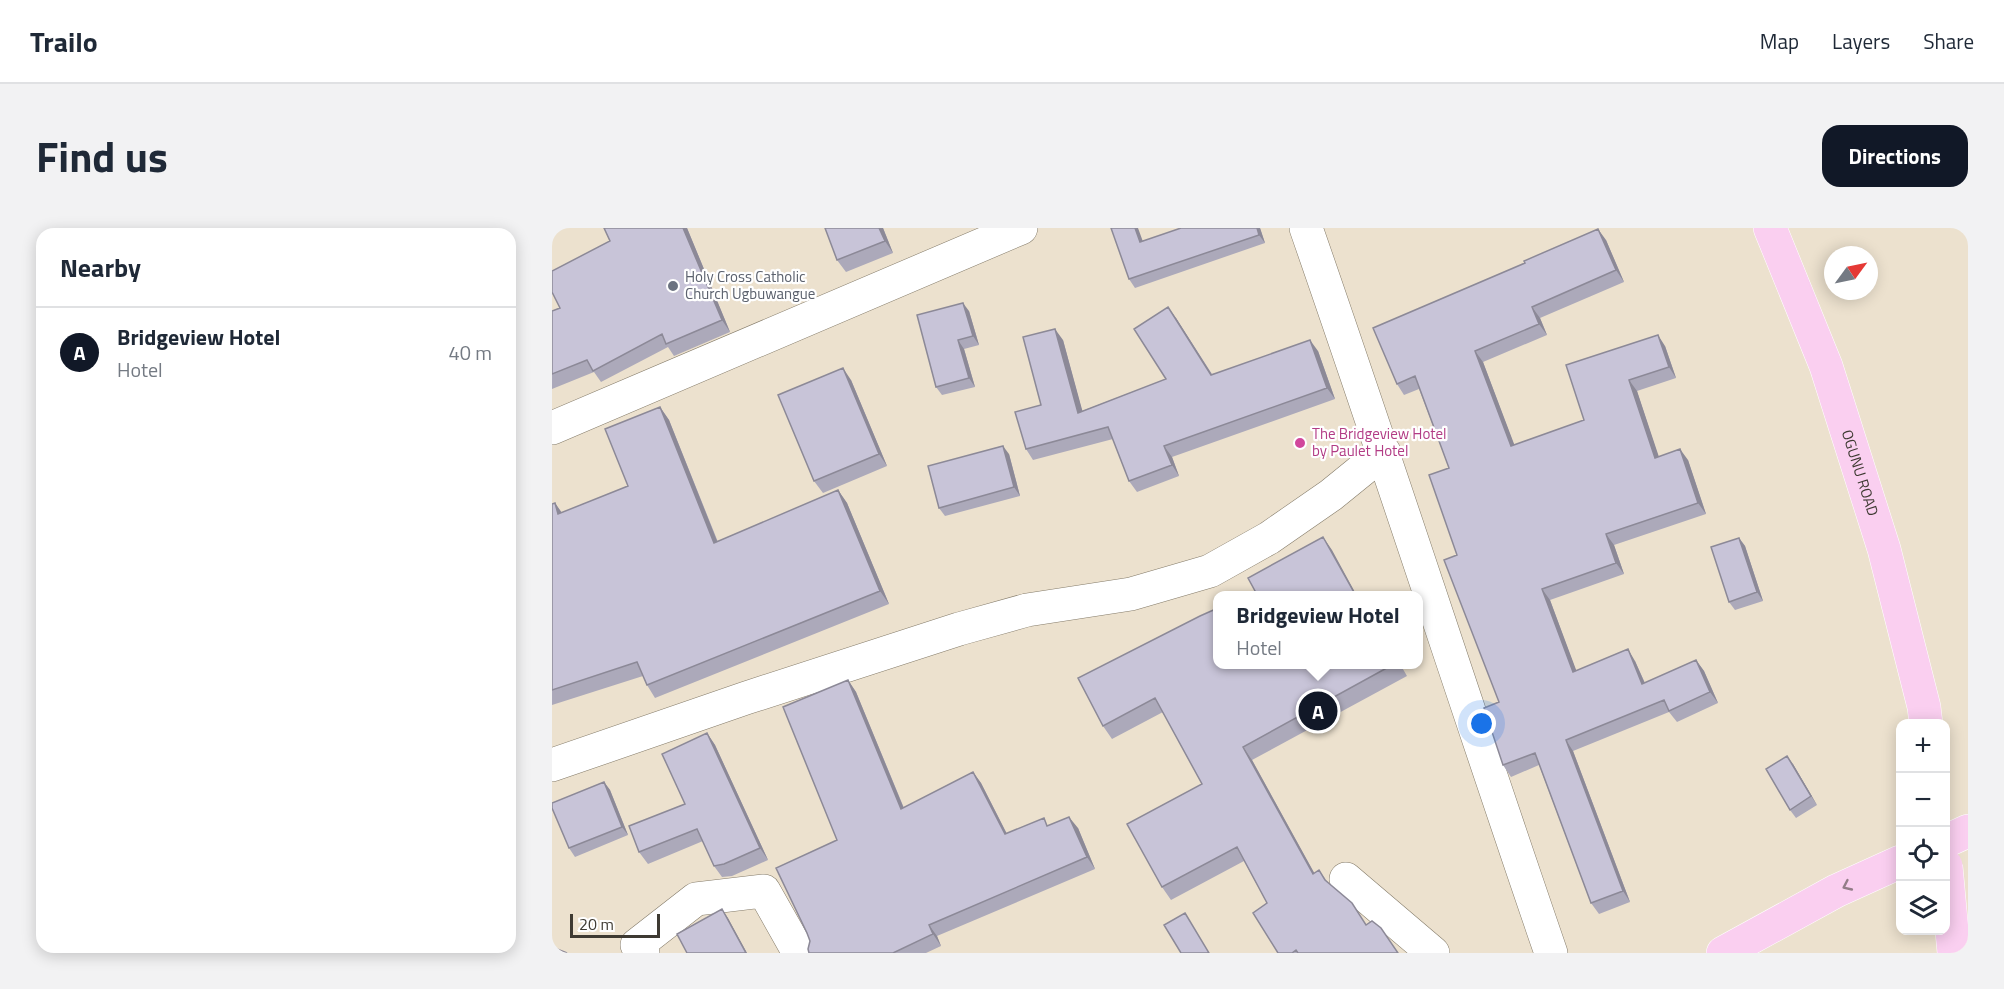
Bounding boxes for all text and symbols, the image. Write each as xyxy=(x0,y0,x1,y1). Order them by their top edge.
text: Trailo xyxy=(30,20,98,63)
text: Map xyxy=(1760,25,1799,57)
text: Layers xyxy=(1832,25,1890,57)
text: Share xyxy=(1923,25,1974,57)
text: Find us xyxy=(36,124,168,188)
button: Directions xyxy=(1822,125,1968,187)
north arrow xyxy=(1824,246,1878,300)
text: Nearby xyxy=(60,248,141,287)
place label: Holy Cross Catholic Church Ugbuwangue xyxy=(685,265,815,305)
marker: Holy Cross Catholic Church Ugbuwangue xyxy=(666,279,680,293)
text: Bridgeview Hotel xyxy=(117,320,280,354)
text: A xyxy=(73,337,86,368)
text: 40 m xyxy=(448,337,492,368)
text: Hotel xyxy=(117,354,163,385)
place label: The Bridgeview Hotel by Paulet Hotel xyxy=(1312,422,1447,462)
street label: OGUNU ROAD xyxy=(1836,427,1885,519)
marker: The Bridgeview Hotel by Paulet Hotel xyxy=(1293,436,1307,450)
popup xyxy=(1213,591,1423,669)
text: Bridgeview Hotel xyxy=(1236,598,1400,632)
text: Hotel xyxy=(1236,632,1282,663)
pin: A xyxy=(1298,688,1338,734)
your location xyxy=(1467,709,1496,738)
map controls xyxy=(1896,719,1950,935)
button: + xyxy=(1896,719,1950,773)
button: − xyxy=(1896,773,1950,827)
button: locate xyxy=(1896,827,1950,881)
one-way arrow xyxy=(1843,879,1854,891)
button: layers xyxy=(1896,881,1950,935)
scale bar xyxy=(570,911,660,938)
text: 20 m xyxy=(579,912,614,936)

